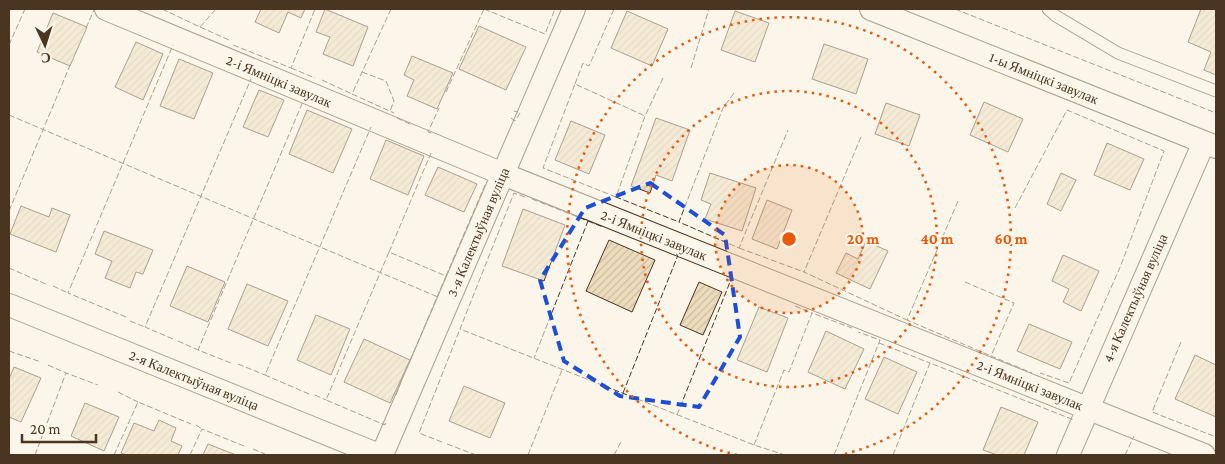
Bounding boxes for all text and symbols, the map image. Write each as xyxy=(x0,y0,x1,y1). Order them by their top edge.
north arrow xyxy=(20,20,70,70)
street label: 1-ы Ямніцкі завулак xyxy=(987,49,1101,107)
text: С xyxy=(40,50,52,66)
street label: 2-і Ямніцкі завулак xyxy=(224,52,334,111)
street label: 3-я Калектыўная вуліца xyxy=(444,164,513,299)
street label: 2-і Ямніцкі завулак xyxy=(599,206,710,264)
centre of rings xyxy=(780,230,798,248)
text: 20 m xyxy=(847,231,879,247)
text: 40 m xyxy=(921,231,954,247)
text: 60 m xyxy=(995,231,1028,247)
street label: 4-я Калектыўная вуліца xyxy=(1099,231,1171,365)
street label: 2-я Калектыўная вуліца xyxy=(127,347,262,414)
street label: 2-і Ямніцкі завулак xyxy=(975,356,1086,414)
scale bar xyxy=(22,412,96,444)
text: 20 m xyxy=(30,421,61,437)

